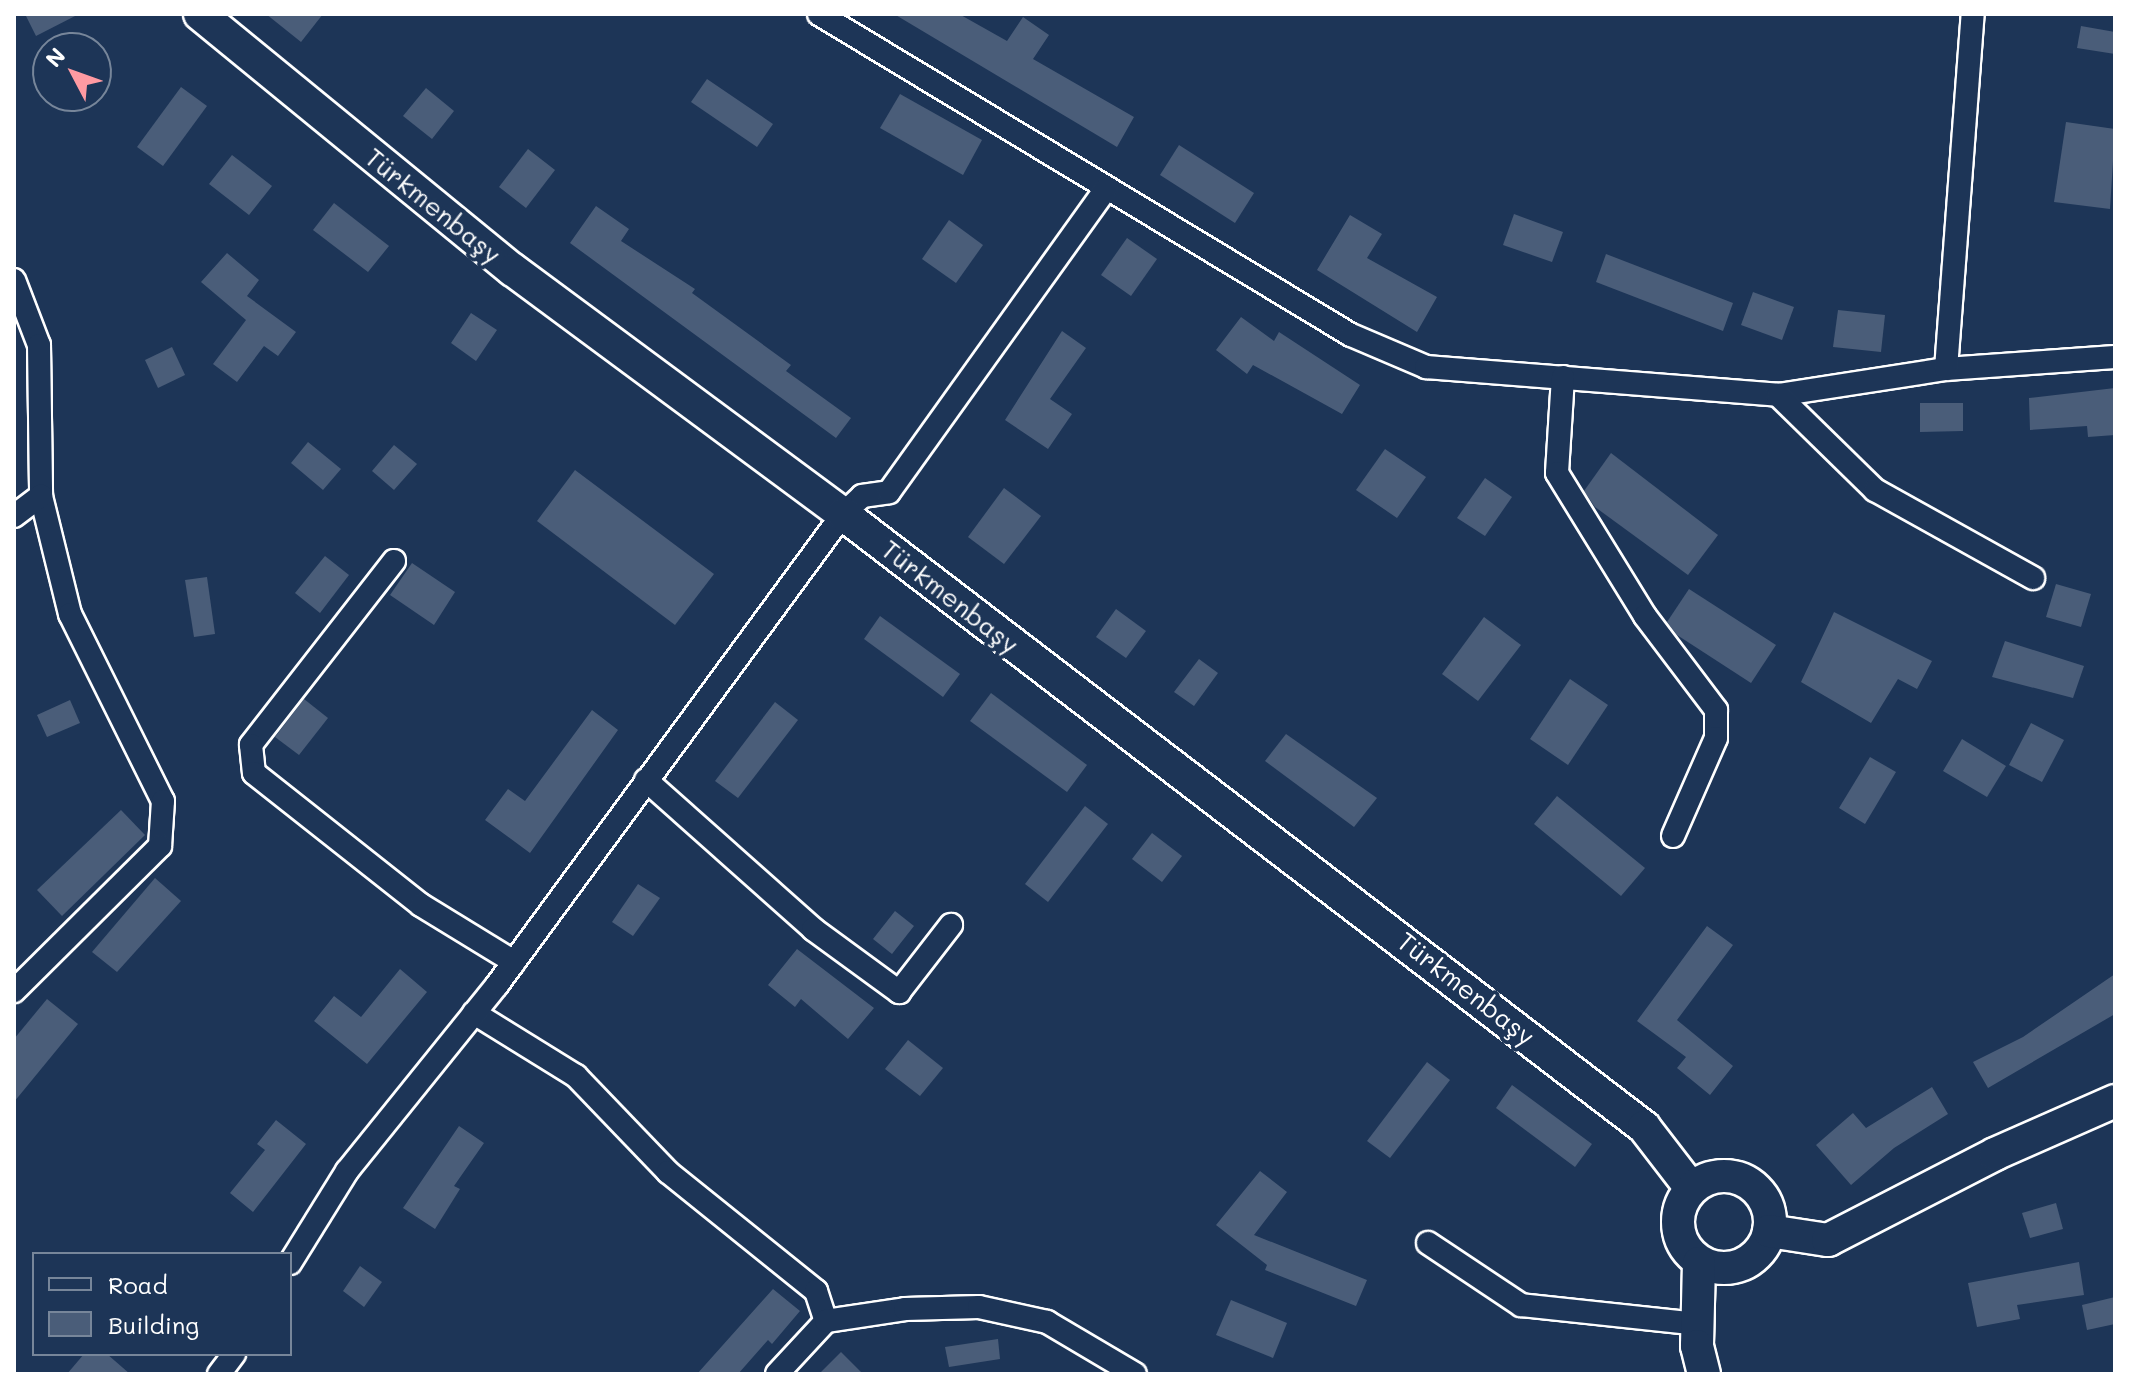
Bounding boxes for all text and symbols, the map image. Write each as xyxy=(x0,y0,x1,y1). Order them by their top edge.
north arrow xyxy=(32,32,112,112)
text: N xyxy=(39,41,71,73)
street label: Türkmenbaşy xyxy=(359,142,507,270)
street label: Türkmenbaşy xyxy=(875,534,1025,660)
street label: Türkmenbaşy xyxy=(1391,926,1541,1052)
legend xyxy=(32,1252,292,1356)
text: Road xyxy=(108,1269,168,1300)
text: Building xyxy=(108,1309,199,1340)

